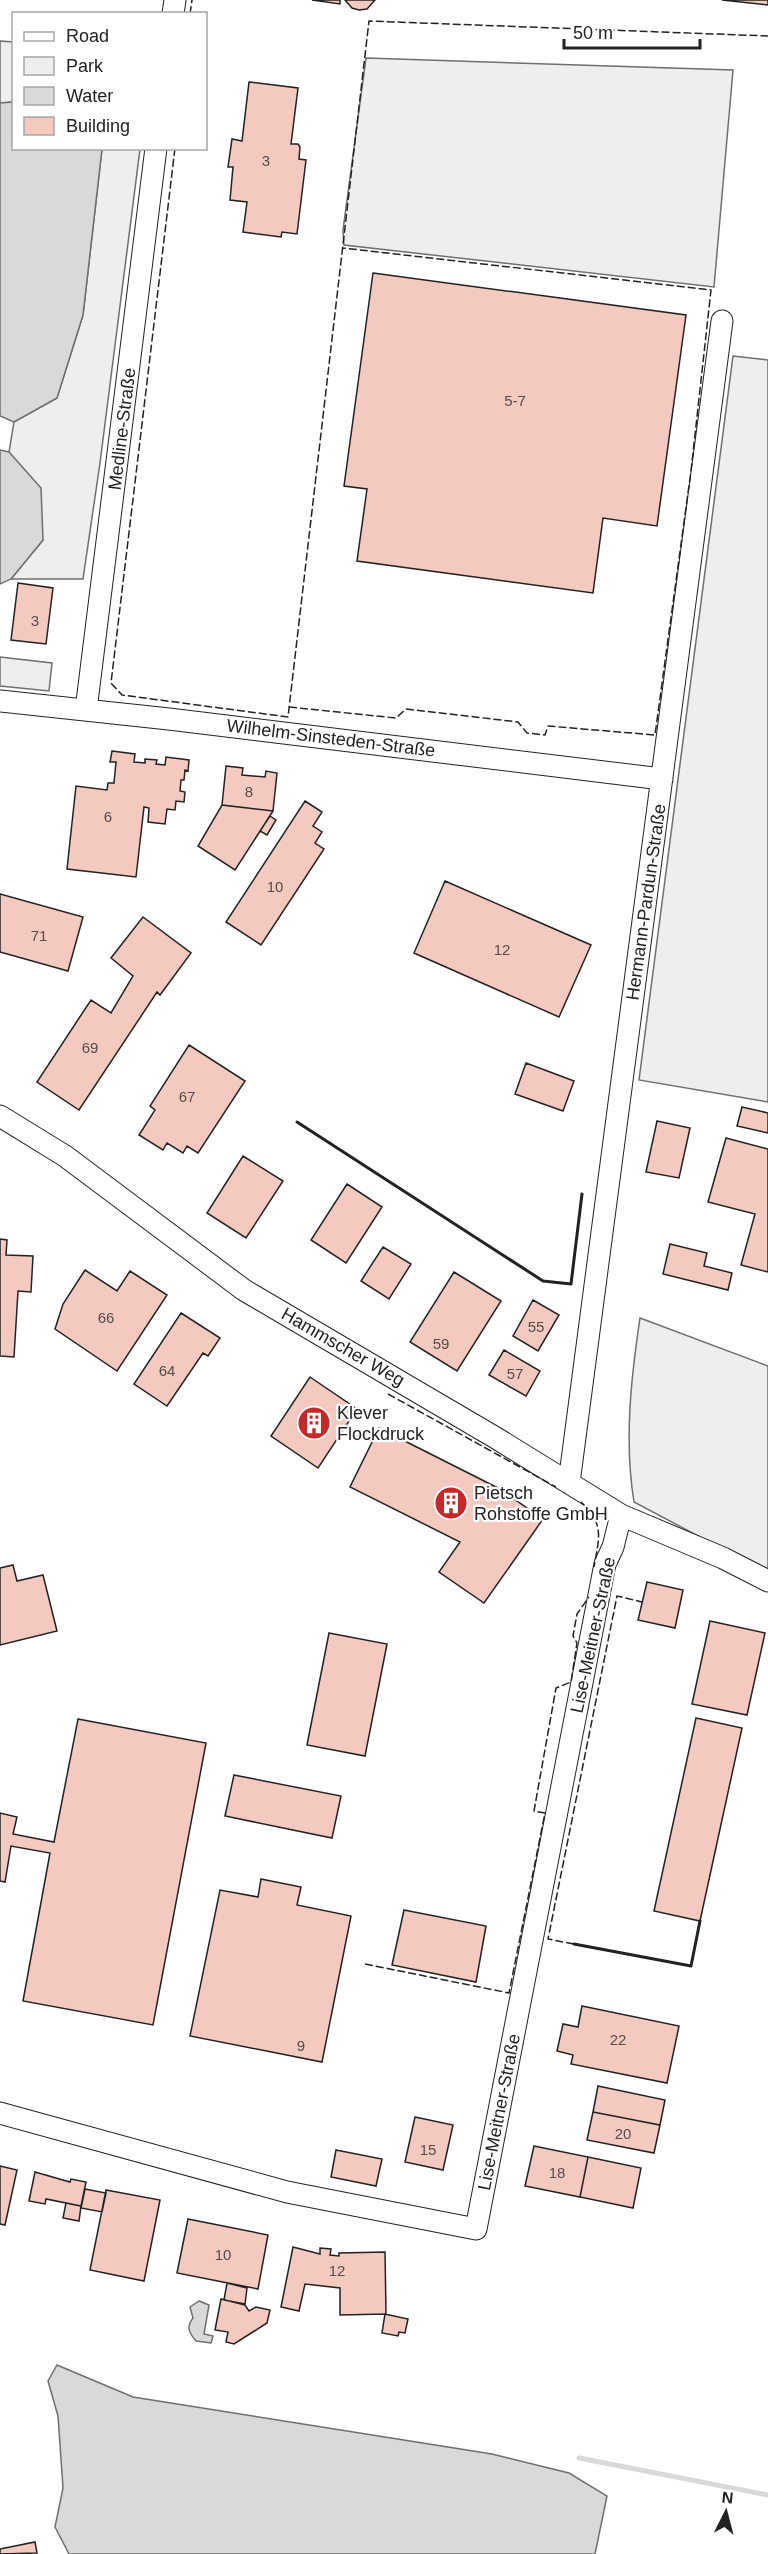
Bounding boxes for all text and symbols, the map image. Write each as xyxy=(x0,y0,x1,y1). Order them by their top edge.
legend xyxy=(12,12,207,150)
scale bar xyxy=(564,12,700,50)
text: 50 m xyxy=(573,23,613,43)
text: Road xyxy=(66,26,109,46)
text: Park xyxy=(66,56,104,76)
text: Water xyxy=(66,86,113,106)
text: Building xyxy=(66,116,130,136)
house number: 3 xyxy=(262,152,270,169)
street label: Medline-Straße xyxy=(105,367,139,491)
house number: 5-7 xyxy=(504,392,526,409)
house number: 3 xyxy=(31,612,39,629)
street label: Wilhelm-Sinsteden-Straße xyxy=(226,715,436,761)
house number: 8 xyxy=(245,783,253,800)
street label: Hermann-Pardun-Straße xyxy=(622,803,670,1001)
house number: 6 xyxy=(104,808,112,825)
house number: 10 xyxy=(267,878,283,895)
house number: 71 xyxy=(31,927,47,944)
house number: 12 xyxy=(494,941,510,958)
house number: 69 xyxy=(82,1039,98,1056)
house number: 67 xyxy=(179,1088,195,1105)
street label: Hammscher Weg xyxy=(278,1304,408,1390)
house number: 66 xyxy=(98,1309,114,1326)
house number: 55 xyxy=(528,1318,544,1335)
house number: 59 xyxy=(433,1335,449,1352)
house number: 64 xyxy=(159,1362,175,1379)
house number: 57 xyxy=(507,1365,523,1382)
place label: Klever Flockdruck xyxy=(337,1403,425,1444)
building icon: Klever Flockdruck xyxy=(296,1405,332,1441)
place label: Pietsch Rohstoffe GmbH xyxy=(474,1483,608,1524)
building icon: Pietsch Rohstoffe GmbH xyxy=(433,1485,469,1521)
street label: Lise-Meitner-Straße xyxy=(567,1555,619,1715)
house number: 22 xyxy=(610,2031,626,2048)
street label: Lise-Meitner-Straße xyxy=(474,2032,524,2192)
house number: 9 xyxy=(297,2037,305,2054)
house number: 20 xyxy=(615,2125,631,2142)
house number: 15 xyxy=(420,2141,436,2158)
house number: 18 xyxy=(549,2164,565,2181)
house number: 10 xyxy=(215,2246,231,2263)
house number: 12 xyxy=(329,2262,345,2279)
north arrow xyxy=(696,2482,756,2542)
text: N xyxy=(721,2489,734,2507)

